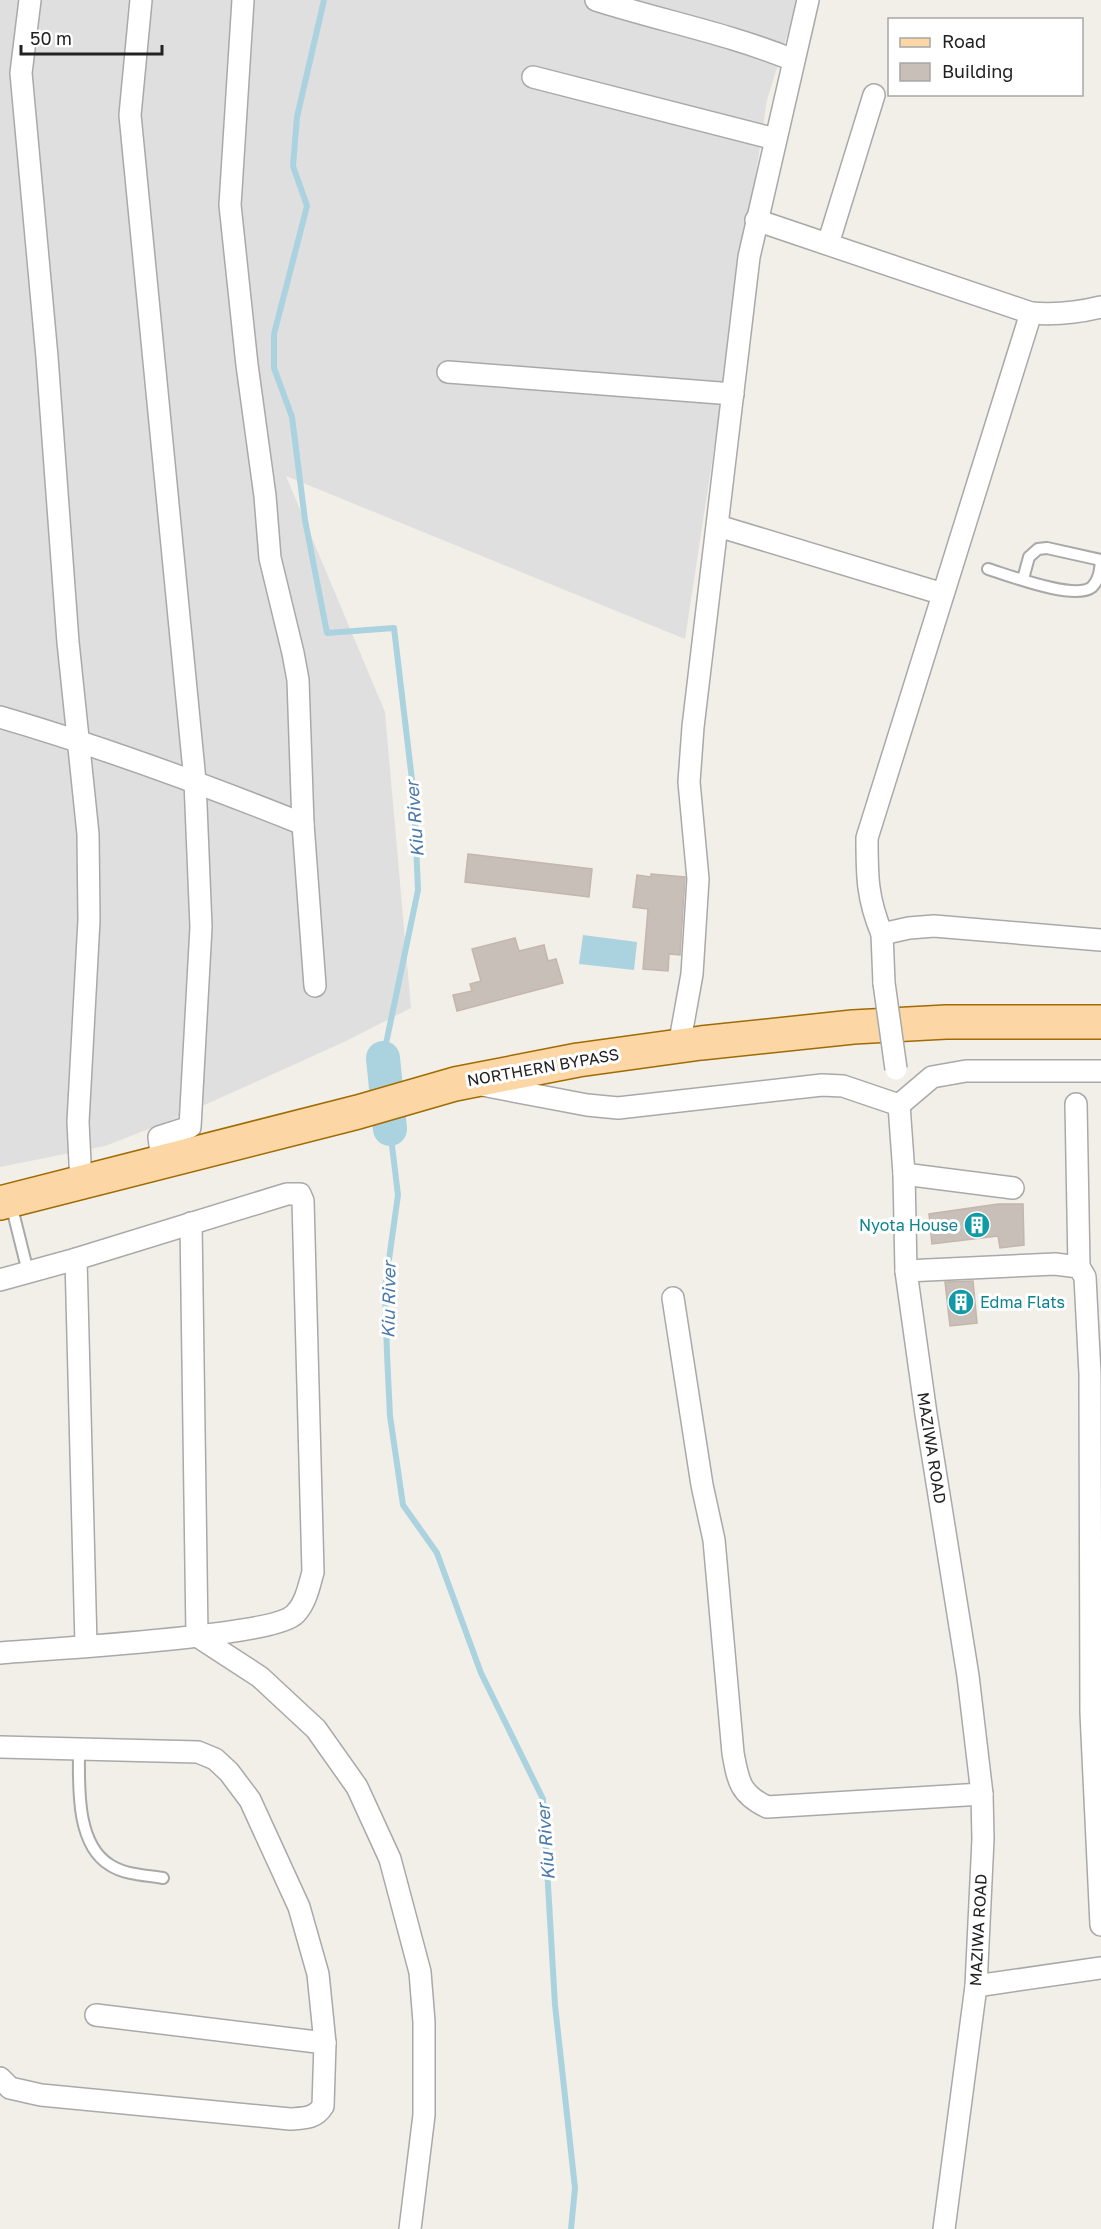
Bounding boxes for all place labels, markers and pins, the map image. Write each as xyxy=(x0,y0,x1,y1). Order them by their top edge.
building icon: Nyota House xyxy=(962,1210,992,1240)
place label: Nyota House xyxy=(859,1215,958,1235)
building icon: Edma Flats xyxy=(946,1287,976,1317)
place label: Edma Flats xyxy=(980,1292,1065,1312)

